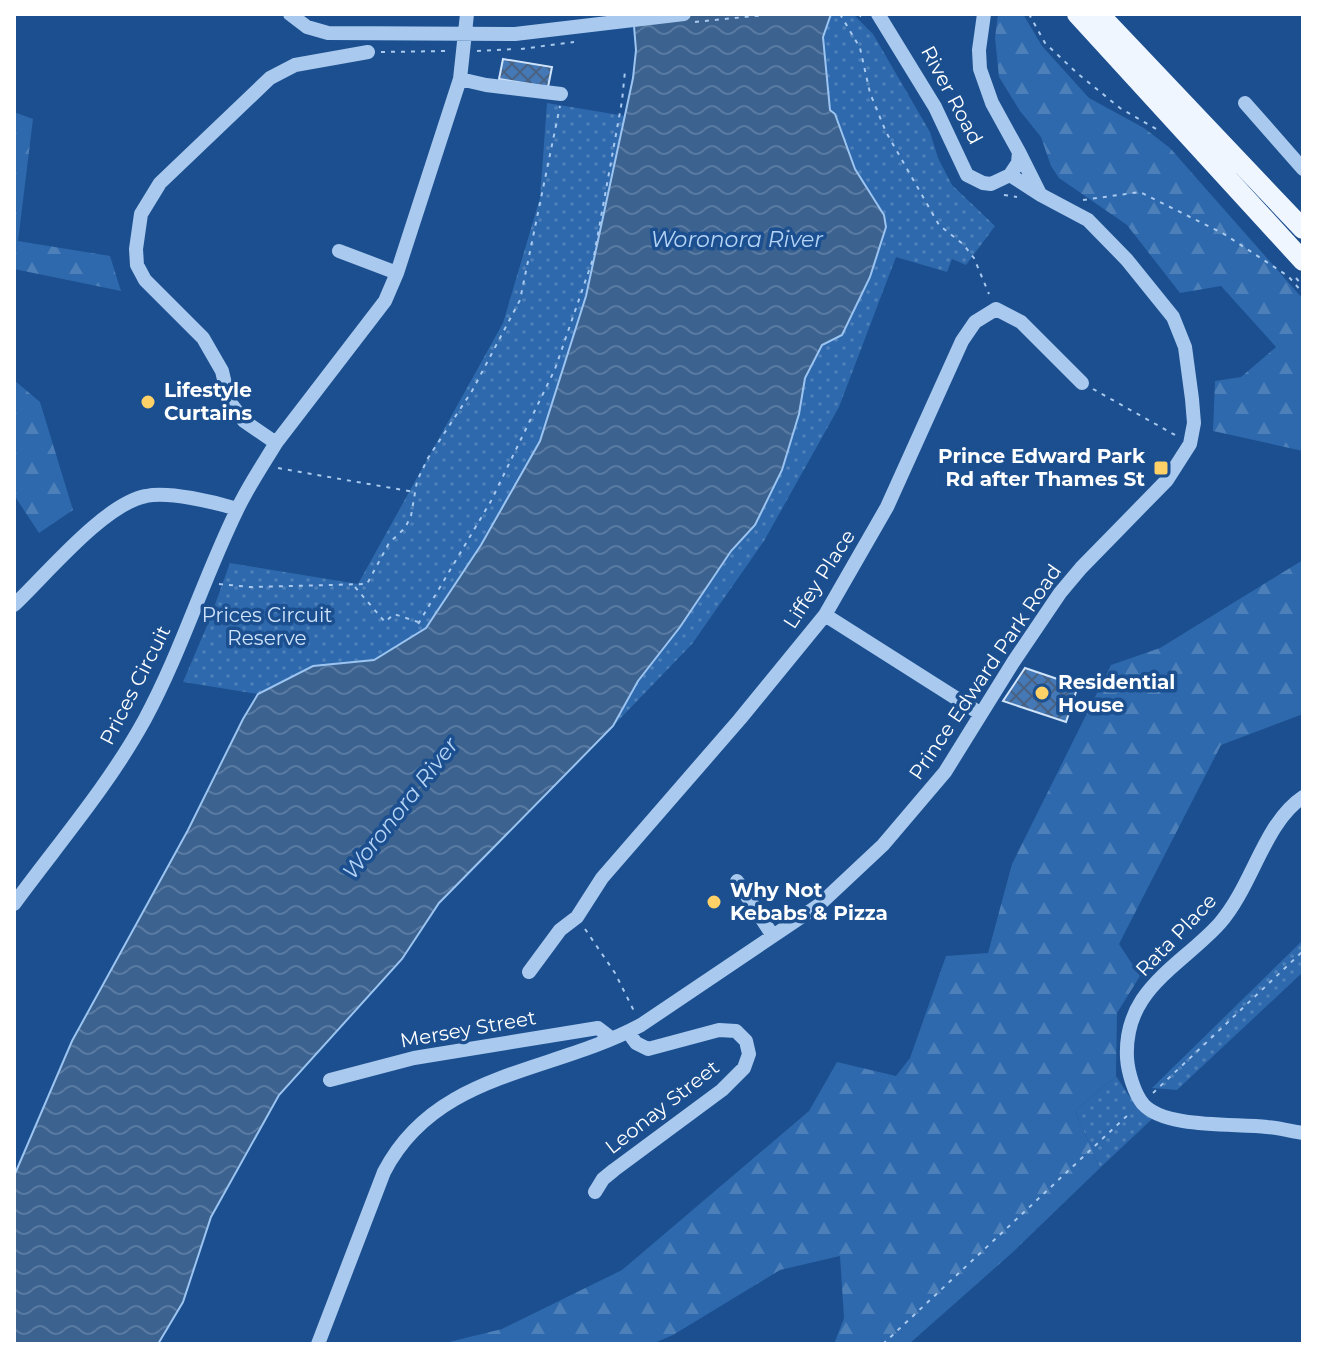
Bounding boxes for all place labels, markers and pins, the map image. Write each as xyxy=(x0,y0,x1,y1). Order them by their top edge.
place label: Lifestyle Curtains xyxy=(164,378,252,425)
marker: Lifestyle Curtains xyxy=(139,393,157,411)
place label: Prince Edward Park Rd after Thames St xyxy=(938,444,1146,491)
marker: Prince Edward Park Rd after Thames St xyxy=(1152,459,1170,477)
place label: Residential House xyxy=(1058,670,1175,717)
marker: Residential House xyxy=(1033,684,1051,702)
place label: Why Not Kebabs & Pizza xyxy=(730,878,888,925)
marker: Why Not Kebabs & Pizza xyxy=(705,893,723,911)

